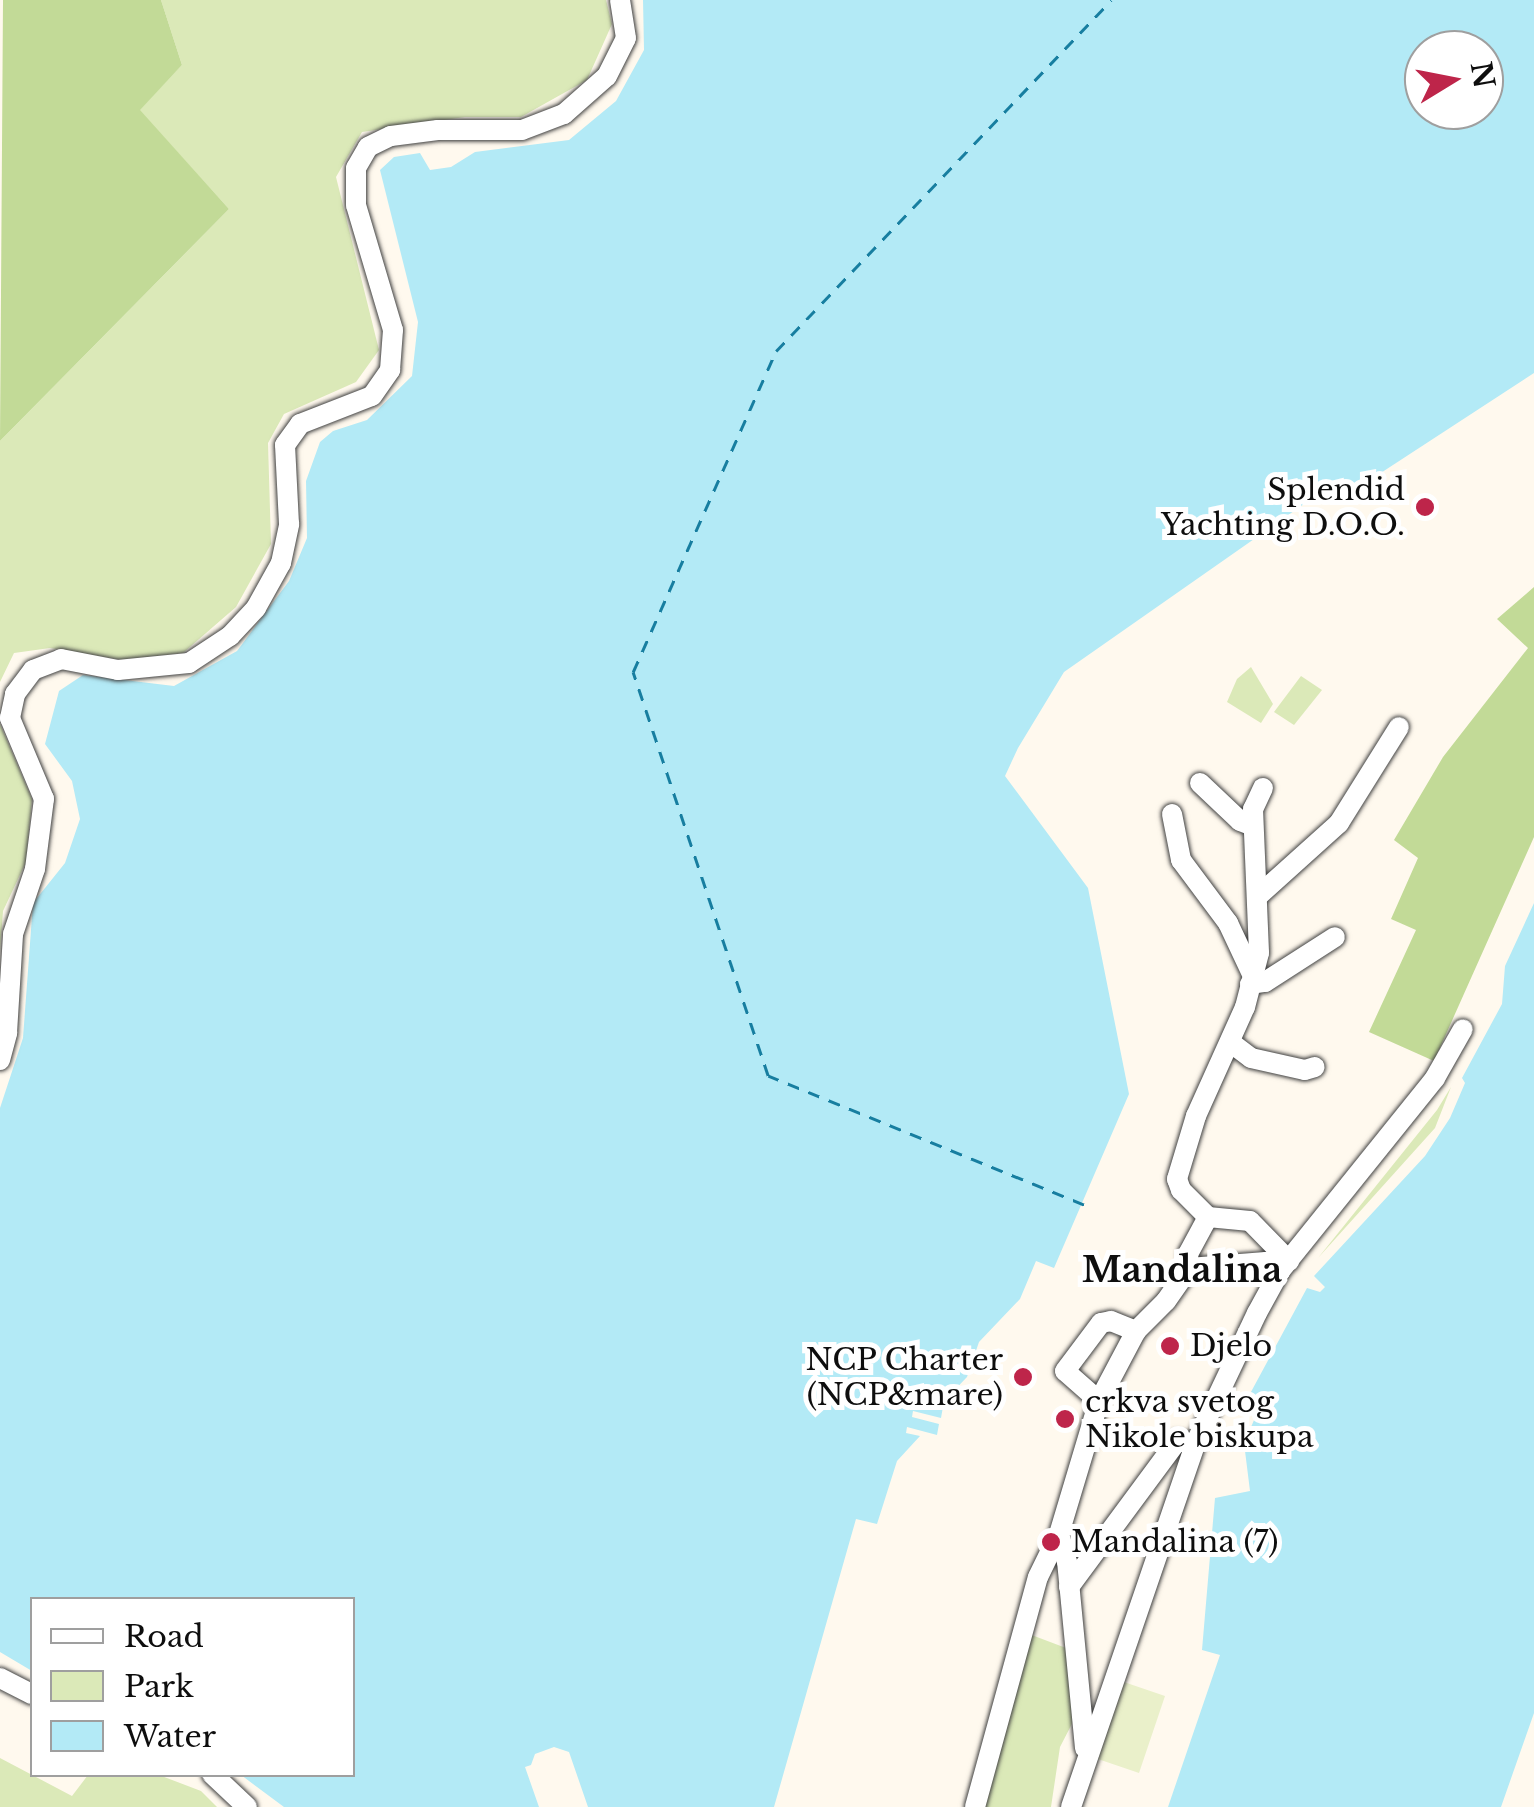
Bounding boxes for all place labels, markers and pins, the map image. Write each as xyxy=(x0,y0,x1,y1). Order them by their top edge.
place label: Splendid Yachting D.O.O. xyxy=(1161,472,1405,542)
marker: Splendid Yachting D.O.O. xyxy=(1414,496,1436,518)
place label: Djelo xyxy=(1190,1328,1272,1364)
marker: Djelo xyxy=(1159,1335,1181,1357)
place label: NCP Charter (NCP&mare) xyxy=(805,1342,1003,1412)
marker: NCP Charter (NCP&mare) xyxy=(1012,1366,1034,1388)
place label: crkva svetog Nikole biskupa xyxy=(1085,1384,1314,1454)
marker: crkva svetog Nikole biskupa xyxy=(1054,1408,1076,1430)
place label: Mandalina (7) xyxy=(1071,1524,1279,1560)
marker: Mandalina (7) xyxy=(1040,1531,1062,1553)

